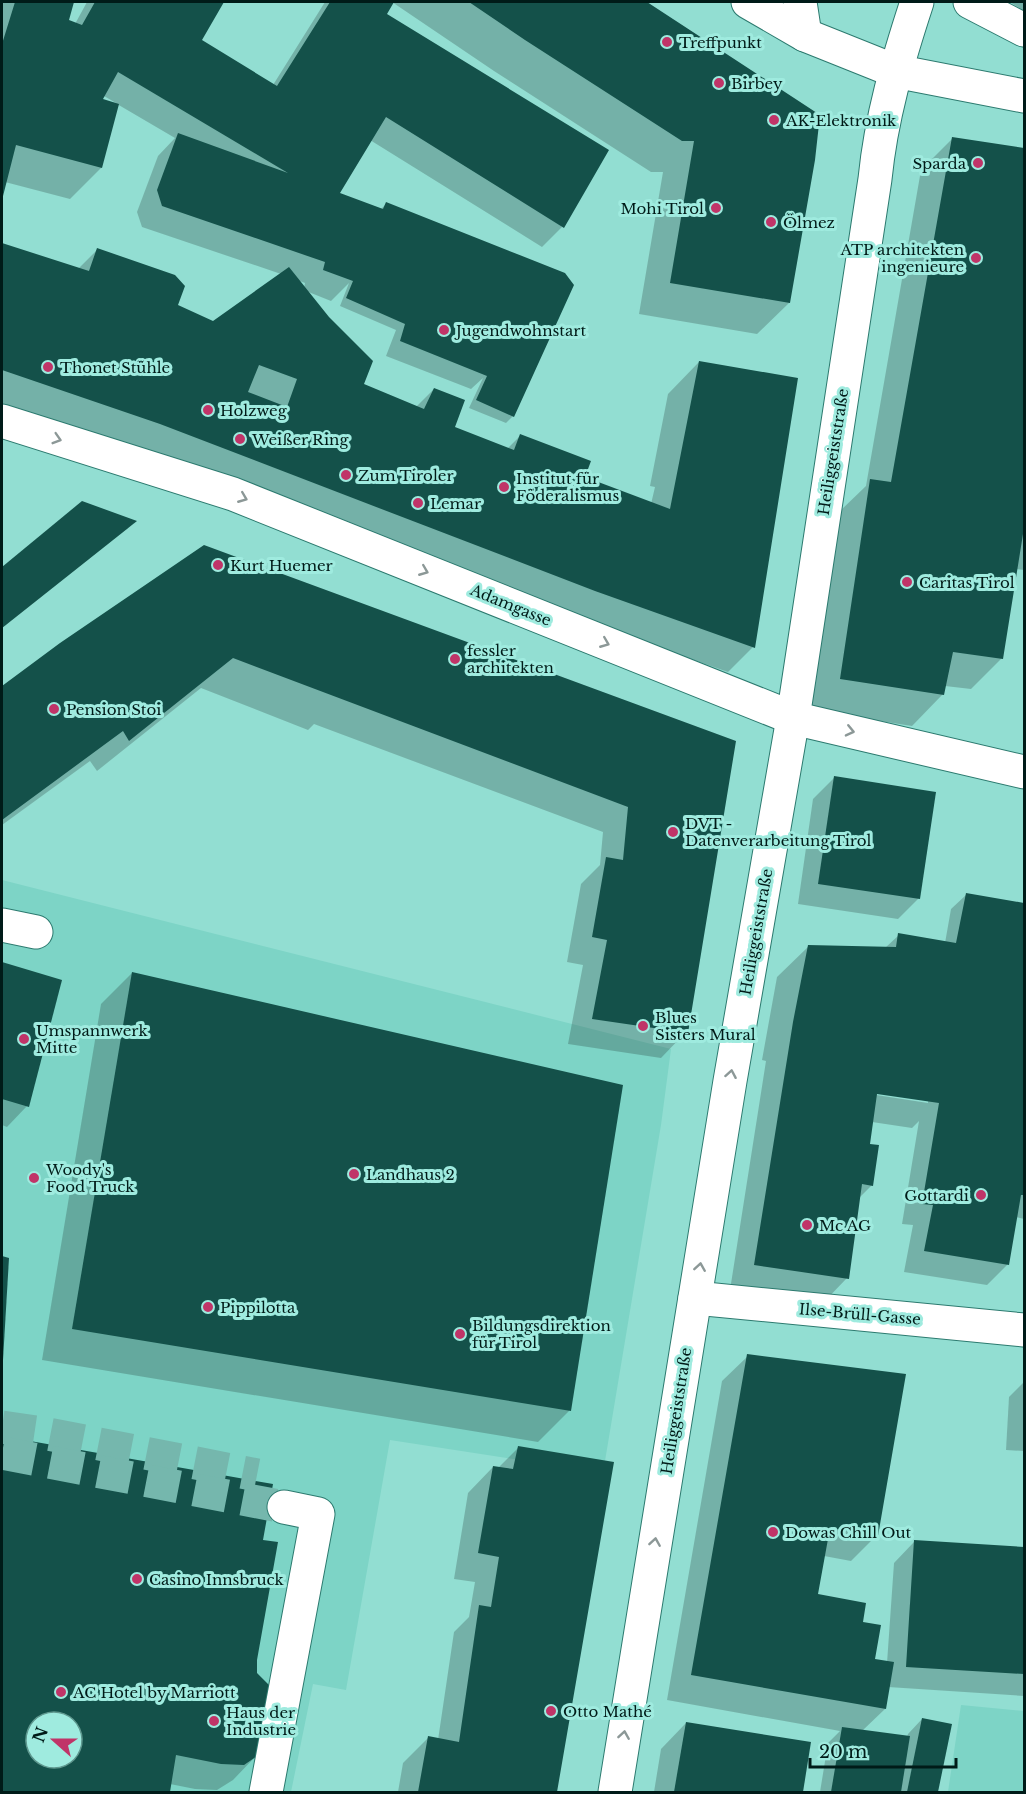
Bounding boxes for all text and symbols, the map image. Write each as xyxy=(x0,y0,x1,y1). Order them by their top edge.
place label: Treffpunkt xyxy=(679,33,762,52)
marker: Treffpunkt xyxy=(660,35,674,49)
place label: Birbey xyxy=(731,74,783,93)
marker: Birbey xyxy=(712,76,726,90)
place label: AK-Elektronik xyxy=(785,111,897,130)
marker: AK-Elektronik xyxy=(767,113,781,127)
place label: Sparda xyxy=(912,154,967,173)
marker: Sparda xyxy=(971,156,985,170)
place label: Mohi Tirol xyxy=(621,199,704,218)
marker: Mohi Tirol xyxy=(709,201,723,215)
place label: Ölmez xyxy=(783,213,835,232)
marker: Ölmez xyxy=(764,215,778,229)
place label: ATP architekten ingenieure xyxy=(839,240,964,276)
marker: ATP architekten ingenieure xyxy=(969,251,983,265)
place label: Jugendwohnstart xyxy=(454,321,586,340)
marker: Jugendwohnstart xyxy=(437,323,451,337)
place label: Thonet Stühle xyxy=(60,358,170,377)
marker: Thonet Stühle xyxy=(41,360,55,374)
street label: Heiliggeiststraße xyxy=(814,387,852,517)
place label: Holzweg xyxy=(220,401,288,420)
marker: Holzweg xyxy=(201,403,215,417)
place label: Weißer Ring xyxy=(251,430,349,449)
one-way arrow xyxy=(51,432,62,444)
marker: Weißer Ring xyxy=(233,432,247,446)
place label: Zum Tiroler xyxy=(358,466,454,485)
marker: Zum Tiroler xyxy=(339,468,353,482)
place label: Institut für Föderalismus xyxy=(516,469,619,505)
marker: Institut für Föderalismus xyxy=(497,480,511,494)
one-way arrow xyxy=(237,491,248,503)
place label: Lemar xyxy=(430,494,482,513)
marker: Lemar xyxy=(411,496,425,510)
place label: Kurt Huemer xyxy=(230,556,334,575)
marker: Kurt Huemer xyxy=(211,558,225,572)
one-way arrow xyxy=(418,564,429,576)
place label: Caritas Tirol xyxy=(919,573,1015,592)
marker: Caritas Tirol xyxy=(900,575,914,589)
street label: Adamgasse xyxy=(467,580,554,630)
one-way arrow xyxy=(599,636,610,648)
place label: fessler architekten xyxy=(467,641,554,677)
marker: fessler architekten xyxy=(448,652,462,666)
place label: Pension Stoi xyxy=(66,700,161,719)
marker: Pension Stoi xyxy=(47,702,61,716)
one-way arrow xyxy=(845,724,855,737)
place label: DVT - Datenverarbeitung Tirol xyxy=(685,814,872,850)
marker: DVT - Datenverarbeitung Tirol xyxy=(666,825,680,839)
street label: Heiliggeiststraße xyxy=(736,867,776,997)
place label: Blues Sisters Mural xyxy=(655,1008,756,1044)
marker: Blues Sisters Mural xyxy=(636,1019,650,1033)
place label: Umspannwerk Mitte xyxy=(36,1021,148,1057)
marker: Umspannwerk Mitte xyxy=(17,1032,31,1046)
one-way arrow xyxy=(724,1070,737,1080)
place label: Woody's Food Truck xyxy=(45,1160,135,1196)
place label: Landhaus 2 xyxy=(366,1165,455,1184)
marker: Landhaus 2 xyxy=(347,1167,361,1181)
marker: Woody's Food Truck xyxy=(27,1171,41,1185)
place label: Gottardi xyxy=(904,1186,969,1205)
marker: Gottardi xyxy=(974,1188,988,1202)
place label: Mc AG xyxy=(819,1216,871,1235)
marker: Mc AG xyxy=(800,1218,814,1232)
one-way arrow xyxy=(693,1262,705,1271)
place label: Pippilotta xyxy=(220,1298,296,1317)
street label: Ilse-Brüll-Gasse xyxy=(798,1299,922,1329)
marker: Pippilotta xyxy=(201,1300,215,1314)
place label: Bildungsdirektion für Tirol xyxy=(472,1316,611,1352)
marker: Bildungsdirektion für Tirol xyxy=(453,1327,467,1341)
street label: Heiliggeiststraße xyxy=(657,1346,695,1476)
place label: Dowas Chill Out xyxy=(785,1523,912,1542)
marker: Dowas Chill Out xyxy=(766,1525,780,1539)
one-way arrow xyxy=(648,1538,661,1548)
place label: Casino Innsbruck xyxy=(149,1570,284,1589)
marker: Casino Innsbruck xyxy=(130,1572,144,1586)
place label: AC Hotel by Marriott xyxy=(72,1683,236,1702)
marker: AC Hotel by Marriott xyxy=(54,1685,68,1699)
place label: Otto Mathé xyxy=(563,1702,652,1721)
place label: Haus der Industrie xyxy=(226,1703,296,1739)
marker: Otto Mathé xyxy=(544,1704,558,1718)
north arrow xyxy=(24,1710,84,1770)
marker: Haus der Industrie xyxy=(207,1714,221,1728)
text: N xyxy=(28,1724,52,1745)
one-way arrow xyxy=(617,1730,630,1740)
scale bar xyxy=(810,1731,956,1769)
text: 20 m xyxy=(819,1741,867,1763)

